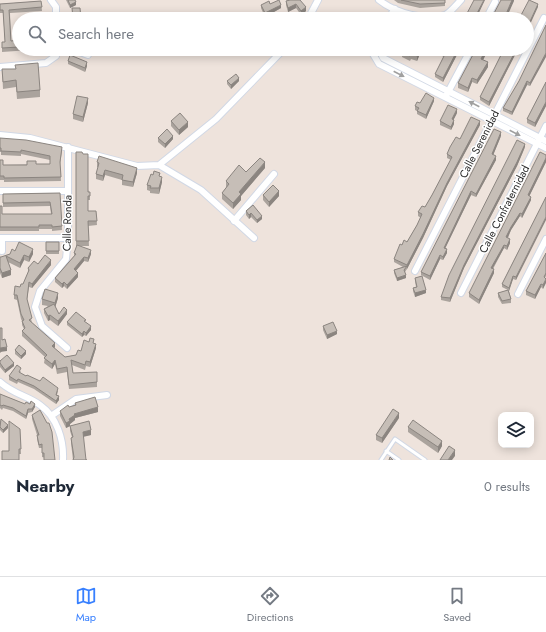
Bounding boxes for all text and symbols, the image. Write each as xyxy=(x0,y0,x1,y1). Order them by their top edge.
search box xyxy=(12,12,534,56)
icon: search xyxy=(26,23,48,45)
text: Search here xyxy=(58,23,134,45)
one-way arrow xyxy=(394,70,405,77)
one-way arrow xyxy=(468,101,479,108)
street label: Calle Serenidad xyxy=(455,107,503,181)
one-way arrow xyxy=(509,130,521,136)
street label: Calle Confraternidad xyxy=(475,162,533,256)
street label: Calle Ronda xyxy=(59,195,75,251)
map controls xyxy=(498,412,534,448)
button: layers xyxy=(498,412,534,448)
text: Nearby xyxy=(16,474,74,498)
text: 0 results xyxy=(484,477,530,496)
tab: Map xyxy=(75,585,97,625)
tab: Directions xyxy=(247,585,293,625)
tab: Saved xyxy=(443,585,471,625)

